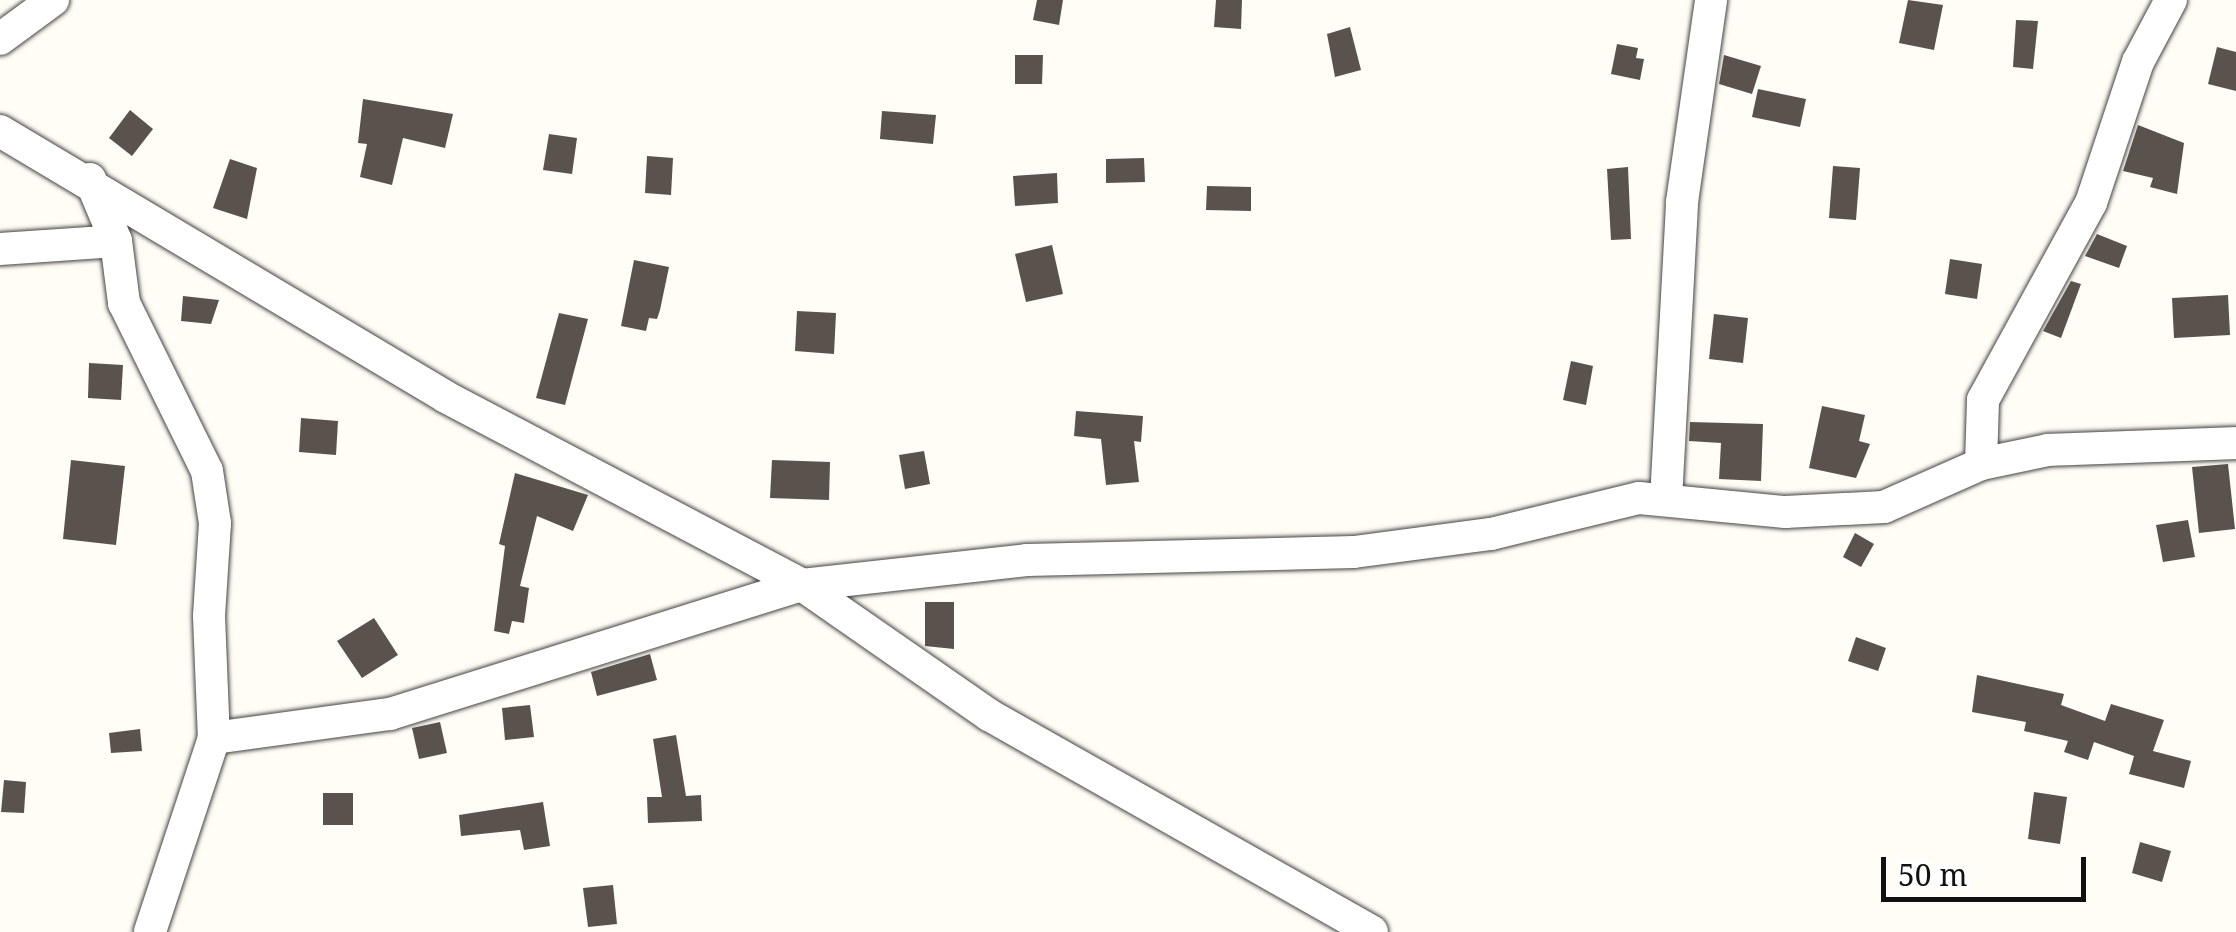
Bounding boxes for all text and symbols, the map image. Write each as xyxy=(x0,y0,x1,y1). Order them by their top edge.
scale bar xyxy=(1886,837,2091,899)
text: 50 m xyxy=(1898,854,1968,895)

